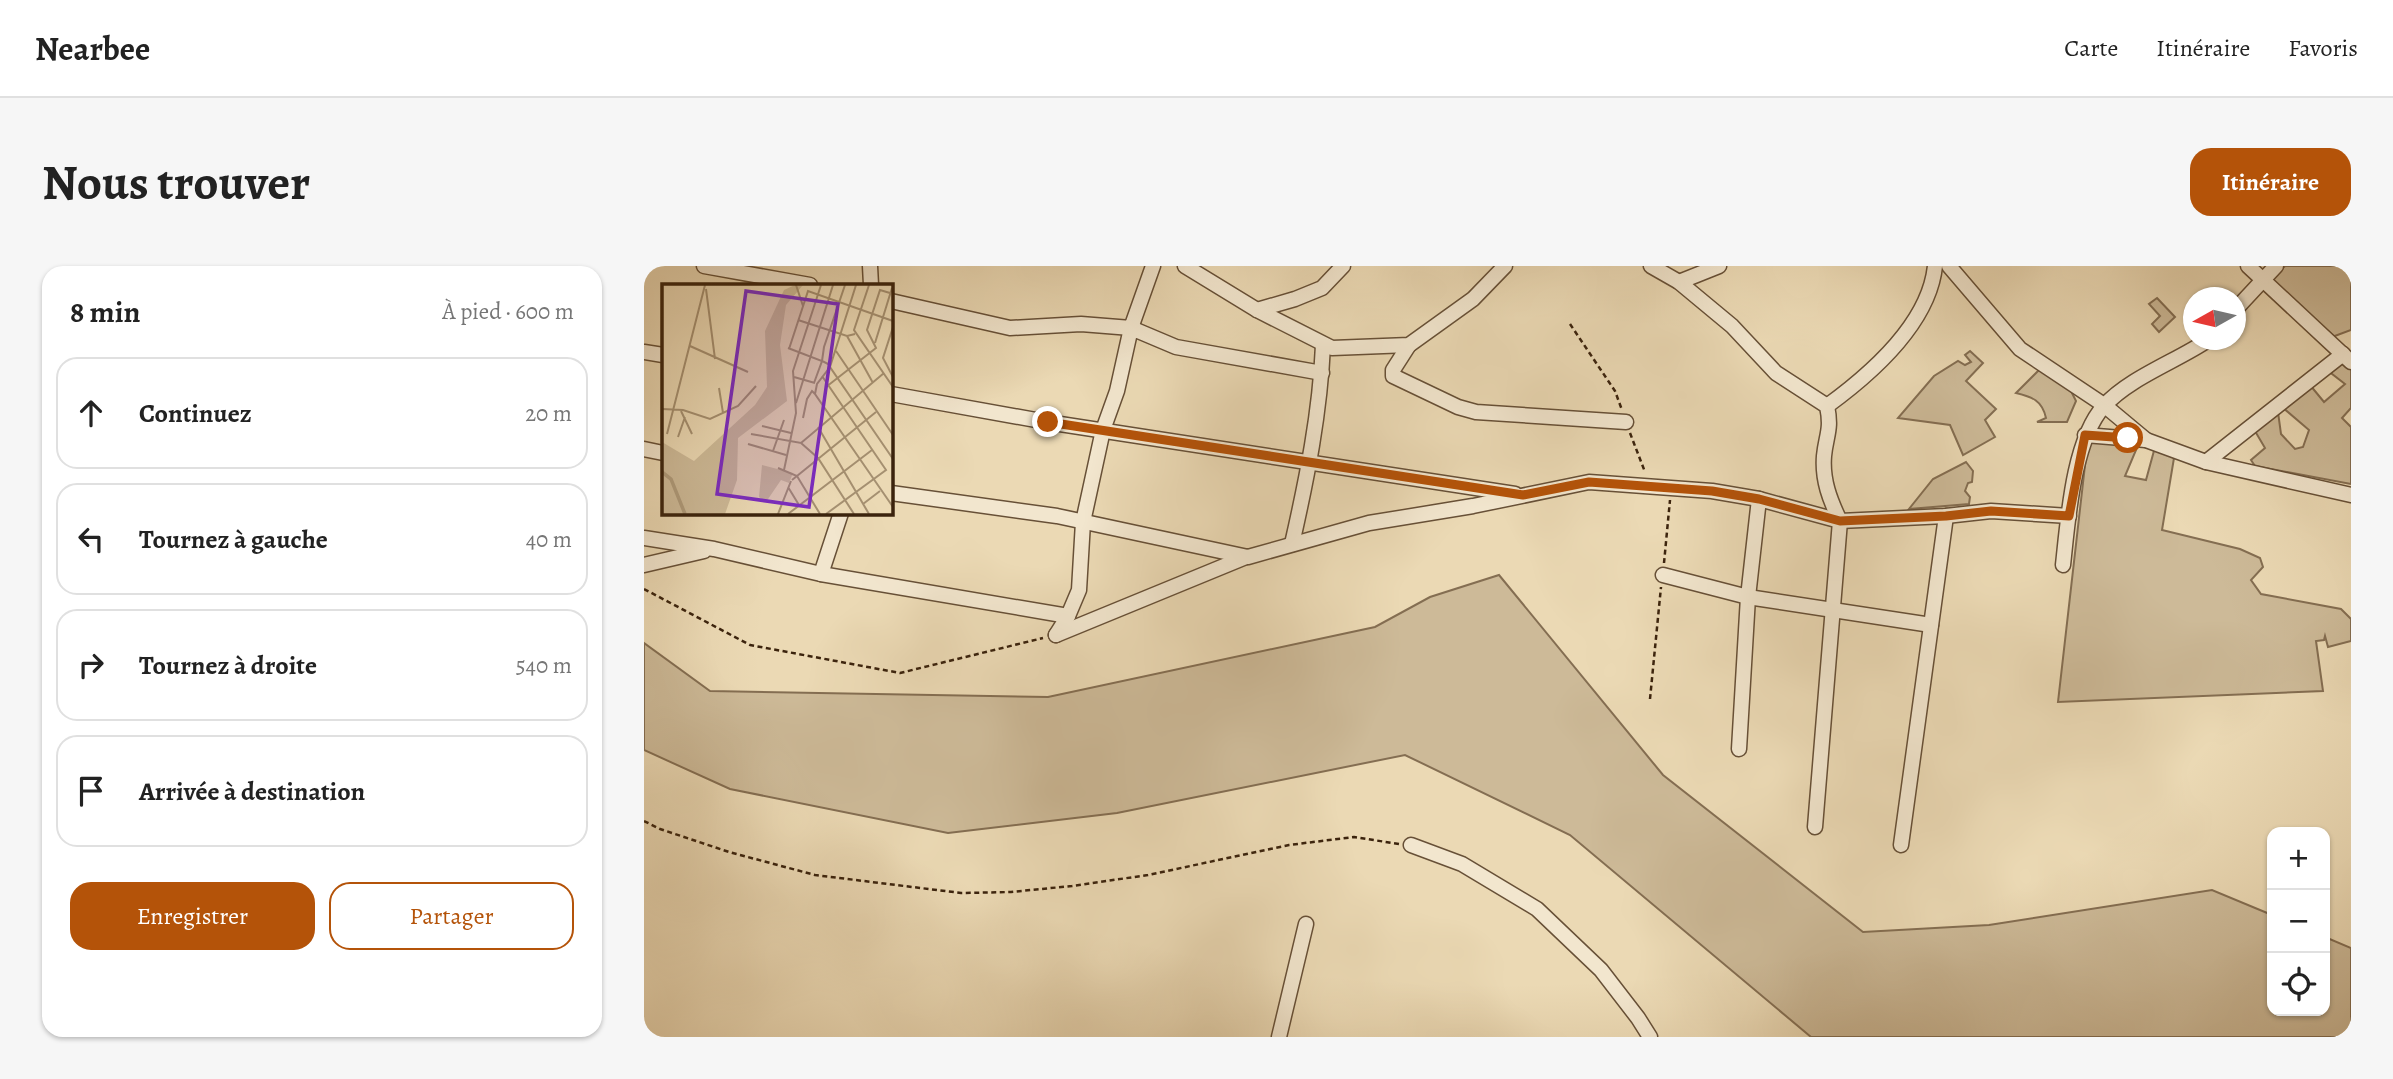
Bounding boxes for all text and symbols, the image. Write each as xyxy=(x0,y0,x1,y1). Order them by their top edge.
text: Nearbee xyxy=(35,26,150,71)
text: Carte xyxy=(2064,32,2118,64)
text: Itinéraire xyxy=(2156,32,2250,64)
text: Favoris xyxy=(2288,32,2358,64)
button: Itinéraire xyxy=(2190,148,2351,216)
text: Nous trouver xyxy=(42,149,310,216)
inset map xyxy=(662,284,892,514)
north arrow xyxy=(2183,287,2246,350)
text: 8 min xyxy=(70,292,140,332)
text: À pied · 600 m xyxy=(442,296,574,327)
icon: ahead xyxy=(72,394,110,432)
text: Continuez xyxy=(139,396,252,431)
text: 20 m xyxy=(525,398,572,429)
route end xyxy=(1032,406,1063,437)
route start xyxy=(2112,422,2143,453)
icon: left xyxy=(72,520,110,558)
text: Tournez à gauche xyxy=(139,522,328,557)
text: 40 m xyxy=(526,524,572,555)
icon: right xyxy=(72,646,110,684)
text: Tournez à droite xyxy=(139,648,317,683)
text: 540 m xyxy=(516,650,572,681)
icon: arrive xyxy=(72,772,110,810)
text: Arrivée à destination xyxy=(139,774,365,809)
map controls xyxy=(2267,827,2330,1016)
button: + xyxy=(2267,827,2330,890)
button: Enregistrer xyxy=(70,882,315,950)
button: Partager xyxy=(329,882,574,950)
button: − xyxy=(2267,890,2330,953)
button: locate xyxy=(2267,953,2330,1016)

